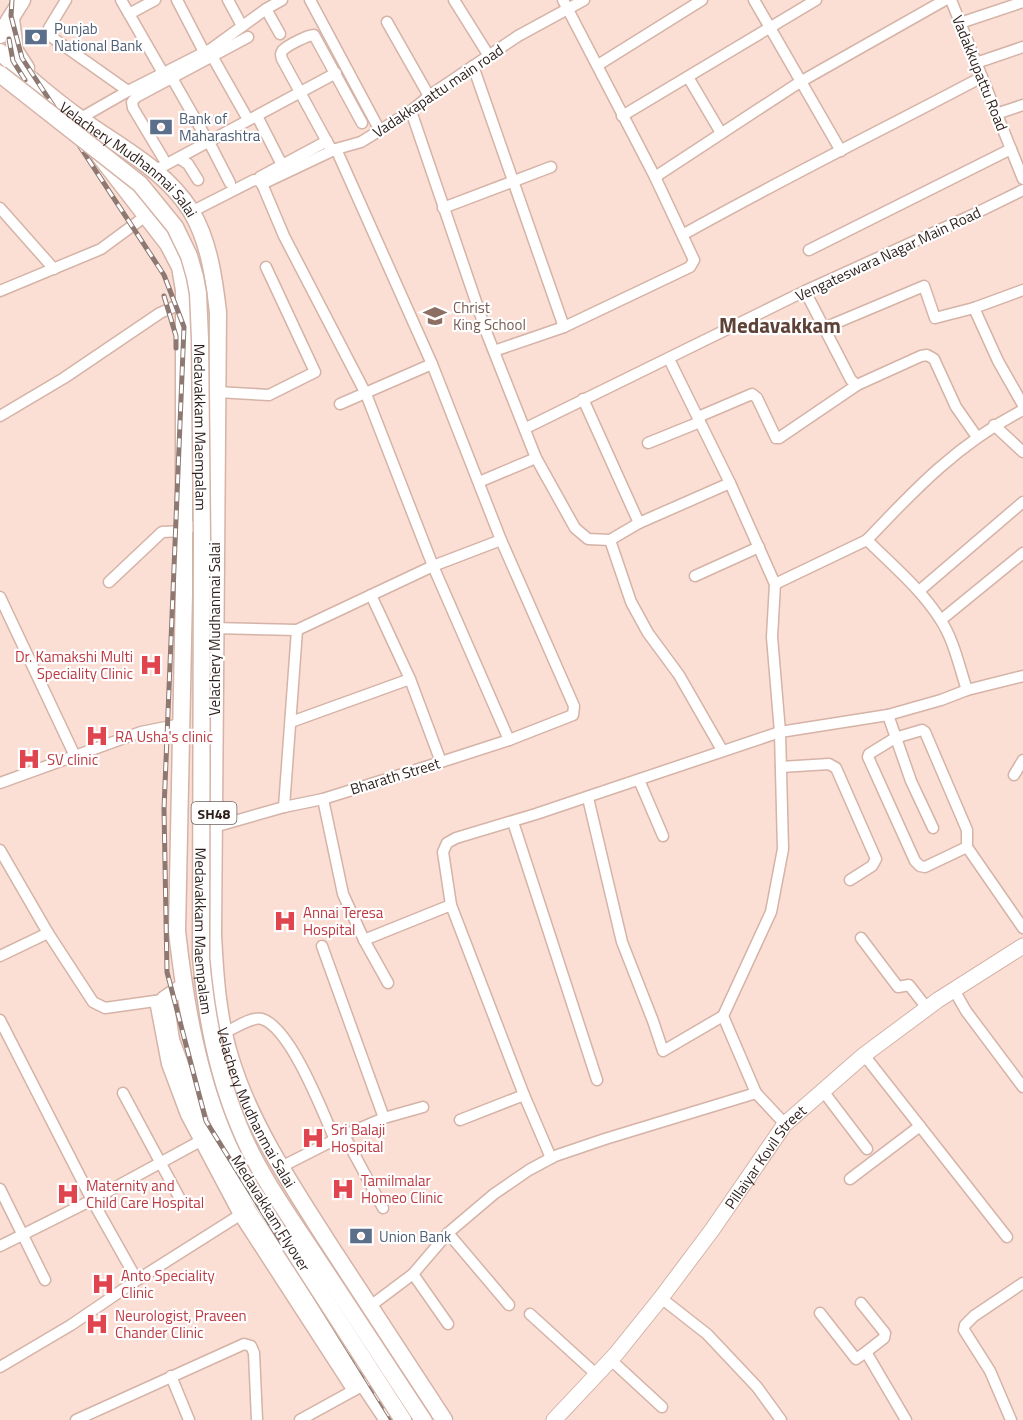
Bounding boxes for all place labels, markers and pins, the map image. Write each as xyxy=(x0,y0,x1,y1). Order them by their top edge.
place label: Punjab National Bank xyxy=(54,17,142,57)
bank icon: Punjab National Bank xyxy=(23,24,49,50)
place label: Bank of Maharashtra xyxy=(179,107,261,147)
bank icon: Bank of Maharashtra xyxy=(148,114,174,140)
place label: Christ King School xyxy=(453,296,526,336)
school or university icon: Christ King School xyxy=(422,303,448,329)
place label: Dr. Kamakshi Multi Speciality Clinic xyxy=(15,645,133,685)
hospital icon: Dr. Kamakshi Multi Speciality Clinic xyxy=(138,652,164,678)
hospital icon: RA Usha's clinic xyxy=(84,723,110,749)
place label: RA Usha's clinic xyxy=(115,725,213,748)
hospital icon: SV clinic xyxy=(16,746,42,772)
place label: SV clinic xyxy=(47,748,98,771)
place label: Annai Teresa Hospital xyxy=(303,901,384,941)
hospital icon: Annai Teresa Hospital xyxy=(272,908,298,934)
place label: Sri Balaji Hospital xyxy=(331,1118,385,1158)
hospital icon: Sri Balaji Hospital xyxy=(300,1125,326,1151)
place label: Tamilmalar Homeo Clinic xyxy=(361,1169,443,1209)
place label: Maternity and Child Care Hospital xyxy=(86,1174,204,1214)
hospital icon: Tamilmalar Homeo Clinic xyxy=(330,1176,356,1202)
hospital icon: Maternity and Child Care Hospital xyxy=(55,1181,81,1207)
bank icon: Union Bank xyxy=(348,1223,374,1249)
place label: Union Bank xyxy=(379,1225,451,1248)
place label: Anto Speciality Clinic xyxy=(121,1264,215,1304)
hospital icon: Anto Speciality Clinic xyxy=(90,1271,116,1297)
place label: Neurologist, Praveen Chander Clinic xyxy=(115,1304,247,1344)
hospital icon: Neurologist, Praveen Chander Clinic xyxy=(84,1311,110,1337)

